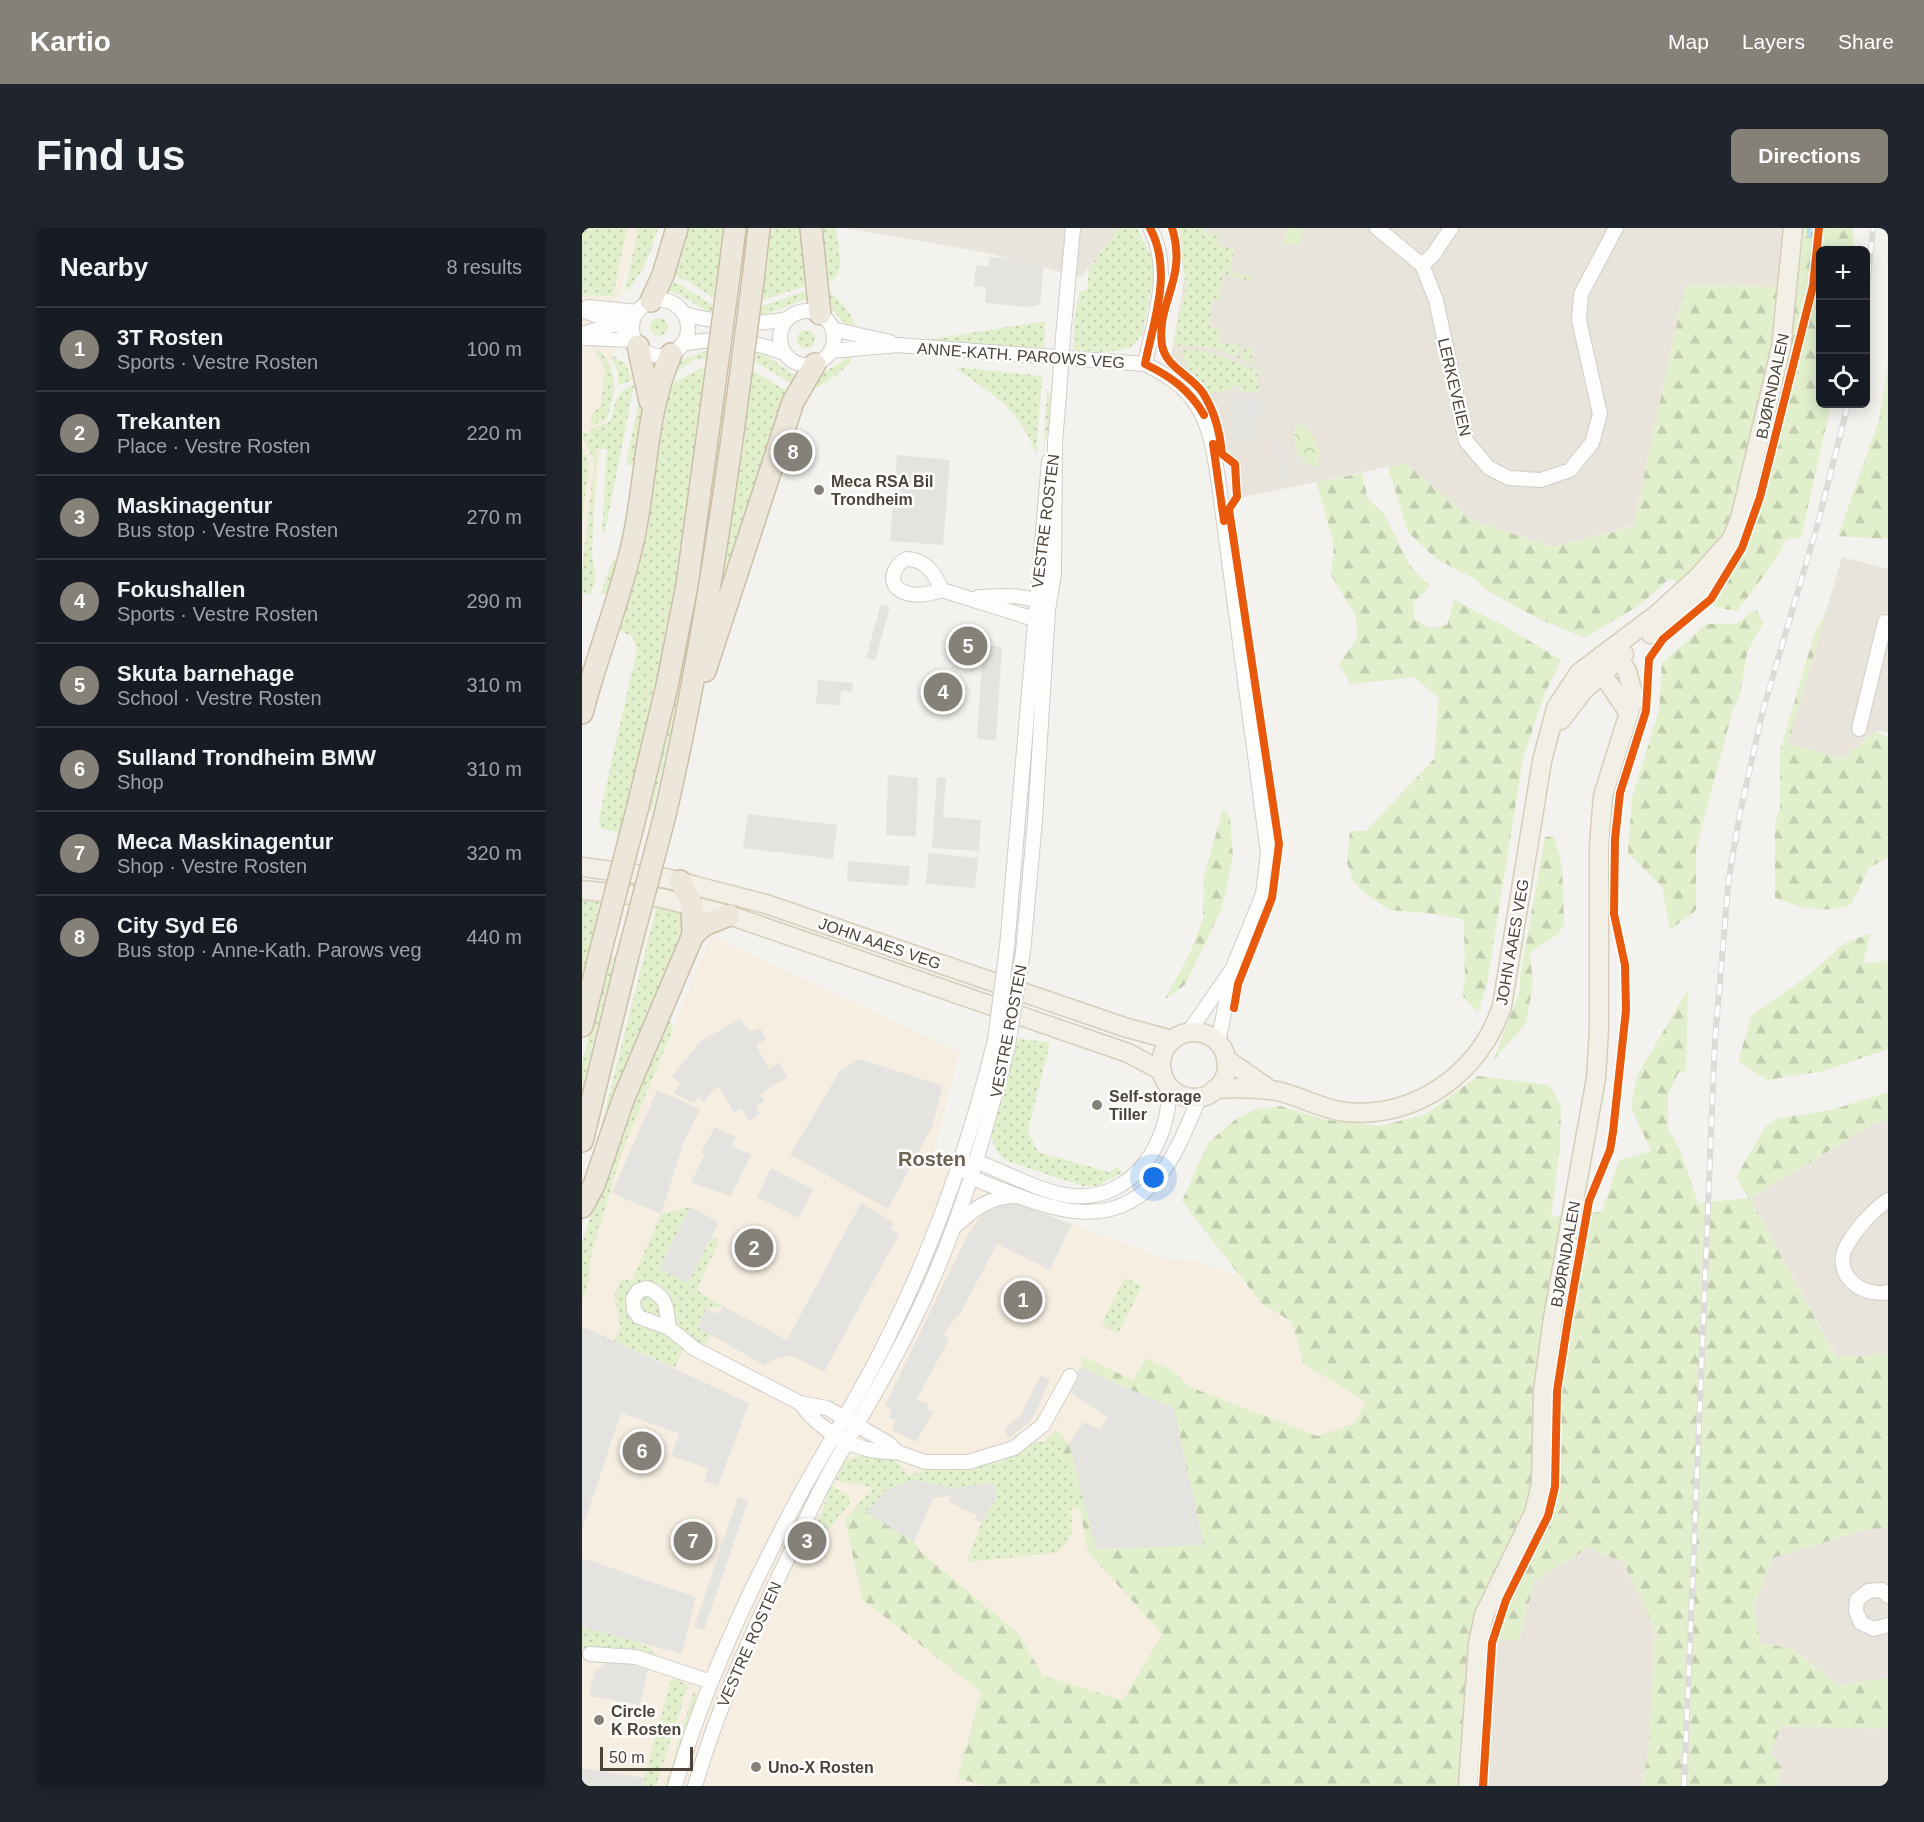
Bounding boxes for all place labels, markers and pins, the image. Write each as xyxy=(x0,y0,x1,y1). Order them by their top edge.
pin: 8 xyxy=(774,430,812,474)
place label: Meca RSA Bil Trondheim xyxy=(831,473,934,508)
marker: Meca RSA Bil Trondheim xyxy=(812,483,826,497)
pin: 5 xyxy=(948,624,988,668)
pin: 4 xyxy=(924,670,962,714)
place label: Self-storage Tiller xyxy=(1109,1088,1202,1123)
marker: Self-storage Tiller xyxy=(1090,1098,1104,1112)
pin: 2 xyxy=(734,1226,774,1270)
pin: 1 xyxy=(1004,1278,1042,1322)
pin: 6 xyxy=(622,1428,662,1474)
pin: 7 xyxy=(674,1518,712,1564)
pin: 3 xyxy=(788,1518,826,1564)
place label: Circle K Rosten xyxy=(611,1703,681,1738)
marker: Circle K Rosten xyxy=(592,1713,606,1727)
place label: Uno-X Rosten xyxy=(768,1759,874,1776)
marker: Uno-X Rosten xyxy=(749,1760,763,1774)

